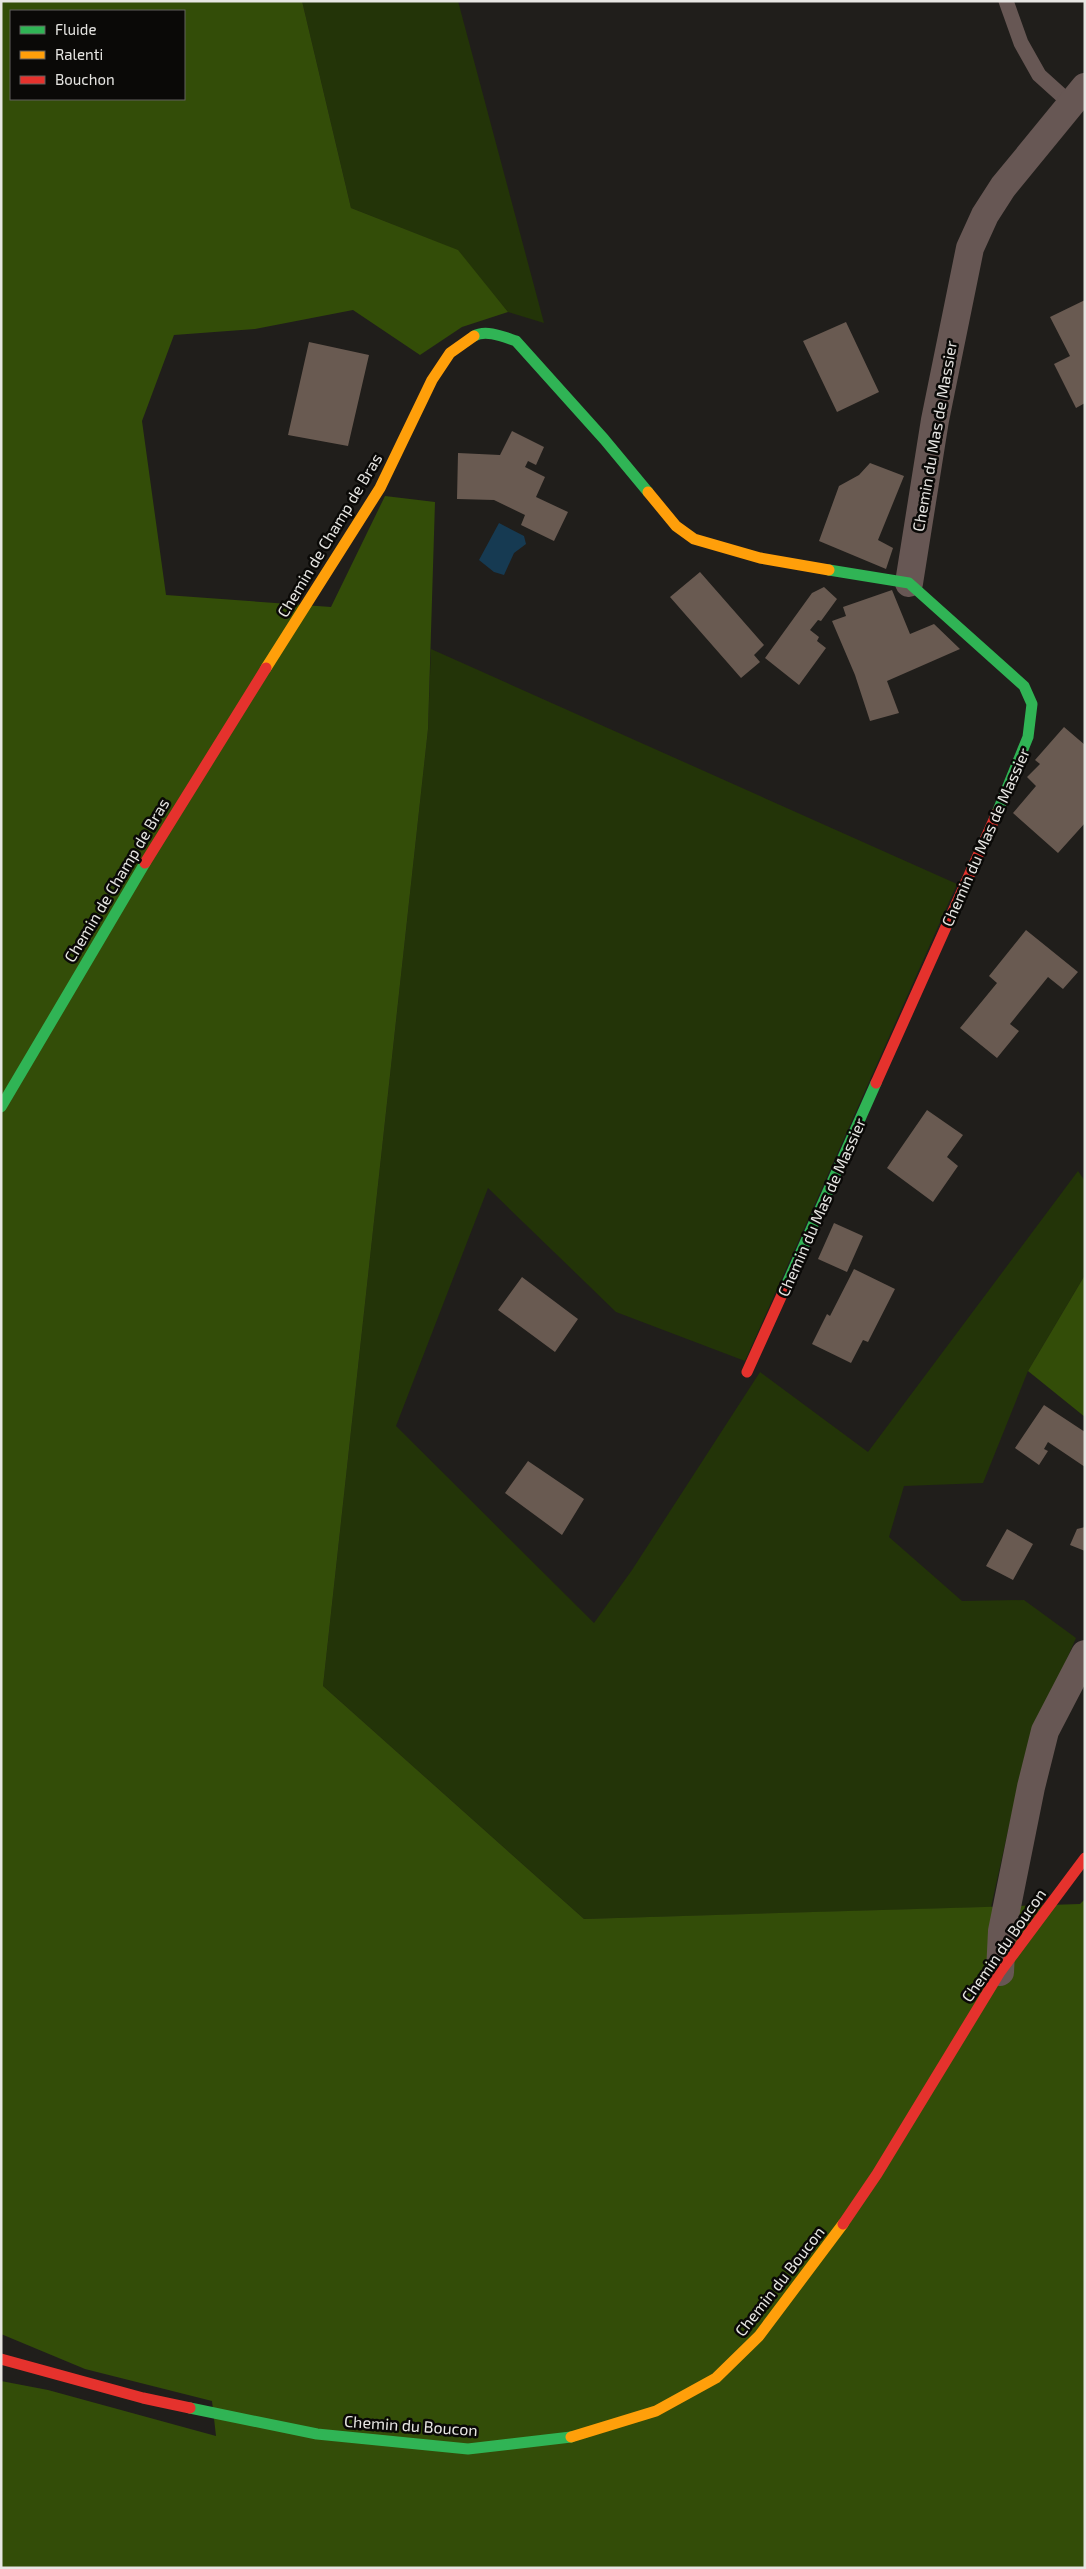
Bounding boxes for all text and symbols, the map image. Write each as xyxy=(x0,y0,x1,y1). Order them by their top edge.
legend xyxy=(10,10,185,100)
text: Fluide xyxy=(55,20,96,38)
text: Ralenti xyxy=(55,45,103,63)
text: Bouchon xyxy=(55,70,115,88)
street label: Chemin du Mas de Massier xyxy=(908,338,960,533)
street label: Chemin de Champ de Bras xyxy=(272,450,386,620)
street label: Chemin du Mas de Massier xyxy=(937,744,1033,929)
street label: Chemin de Champ de Bras xyxy=(59,795,173,965)
street label: Chemin du Mas de Massier xyxy=(773,1114,869,1299)
street label: Chemin du Boucon xyxy=(957,1885,1049,2005)
street label: Chemin du Boucon xyxy=(730,2222,828,2340)
street label: Chemin du Boucon xyxy=(344,2411,478,2439)

